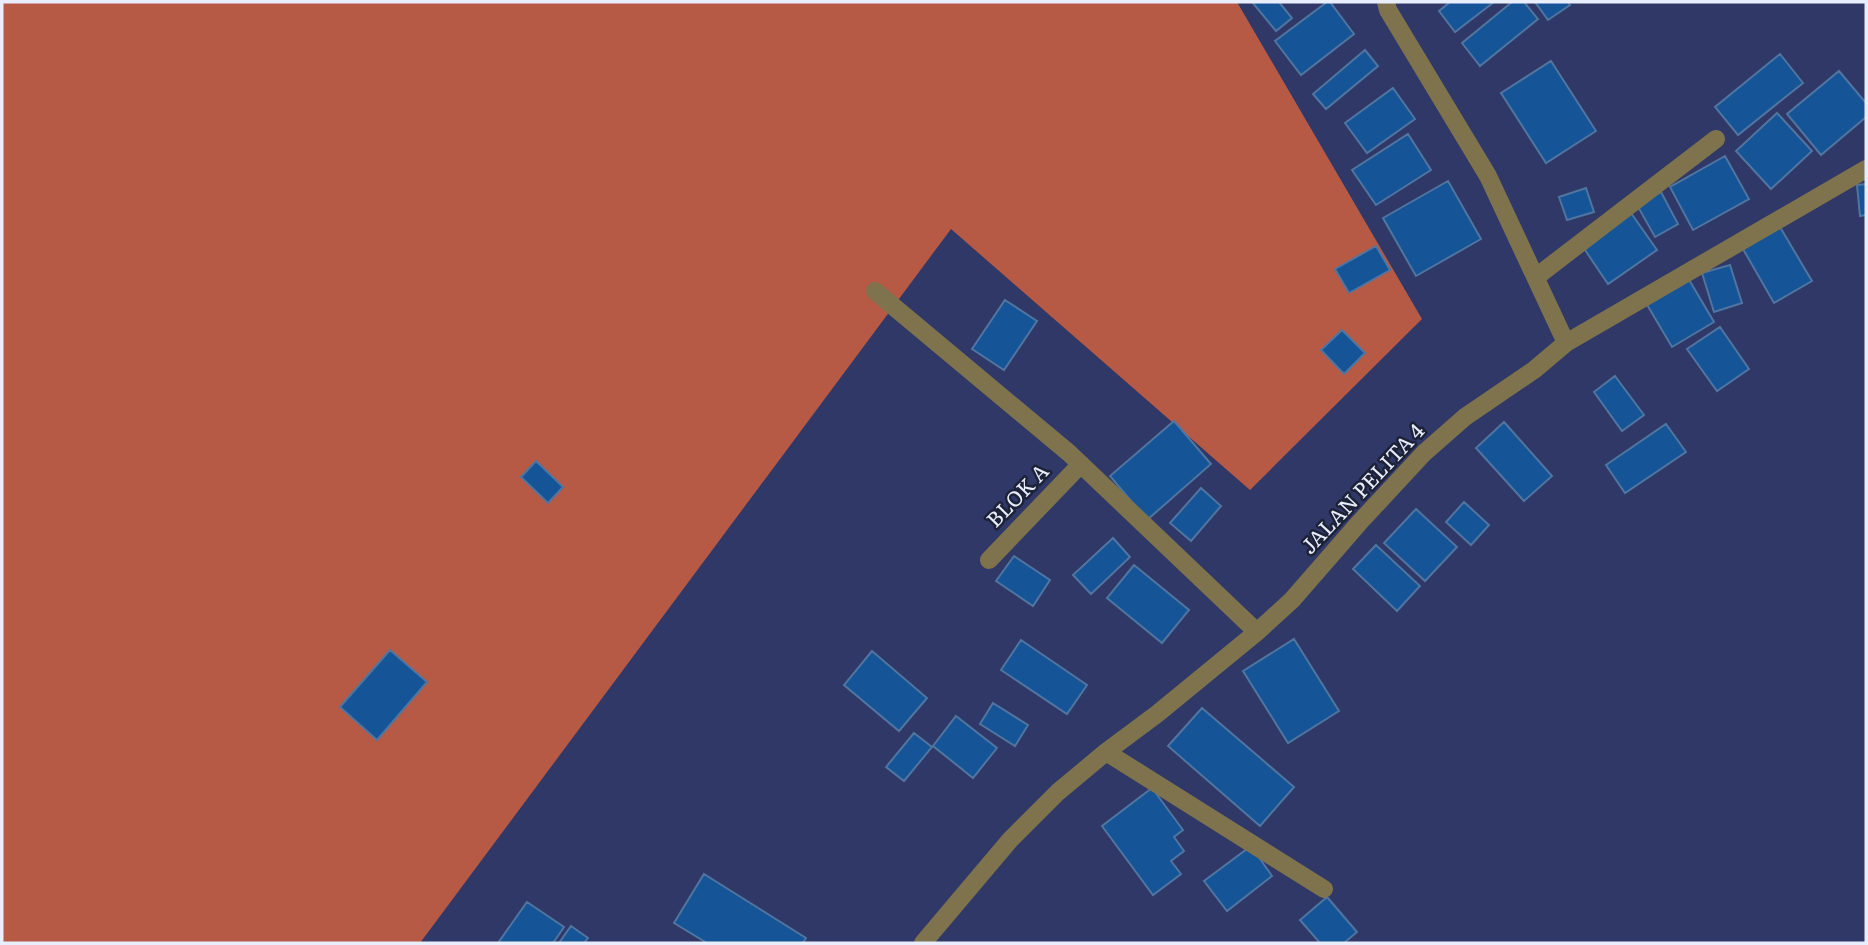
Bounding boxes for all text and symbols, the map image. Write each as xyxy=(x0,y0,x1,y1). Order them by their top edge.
street label: JALAN PELITA 4 xyxy=(1292,415,1430,560)
street label: BLOK A xyxy=(978,455,1055,533)

